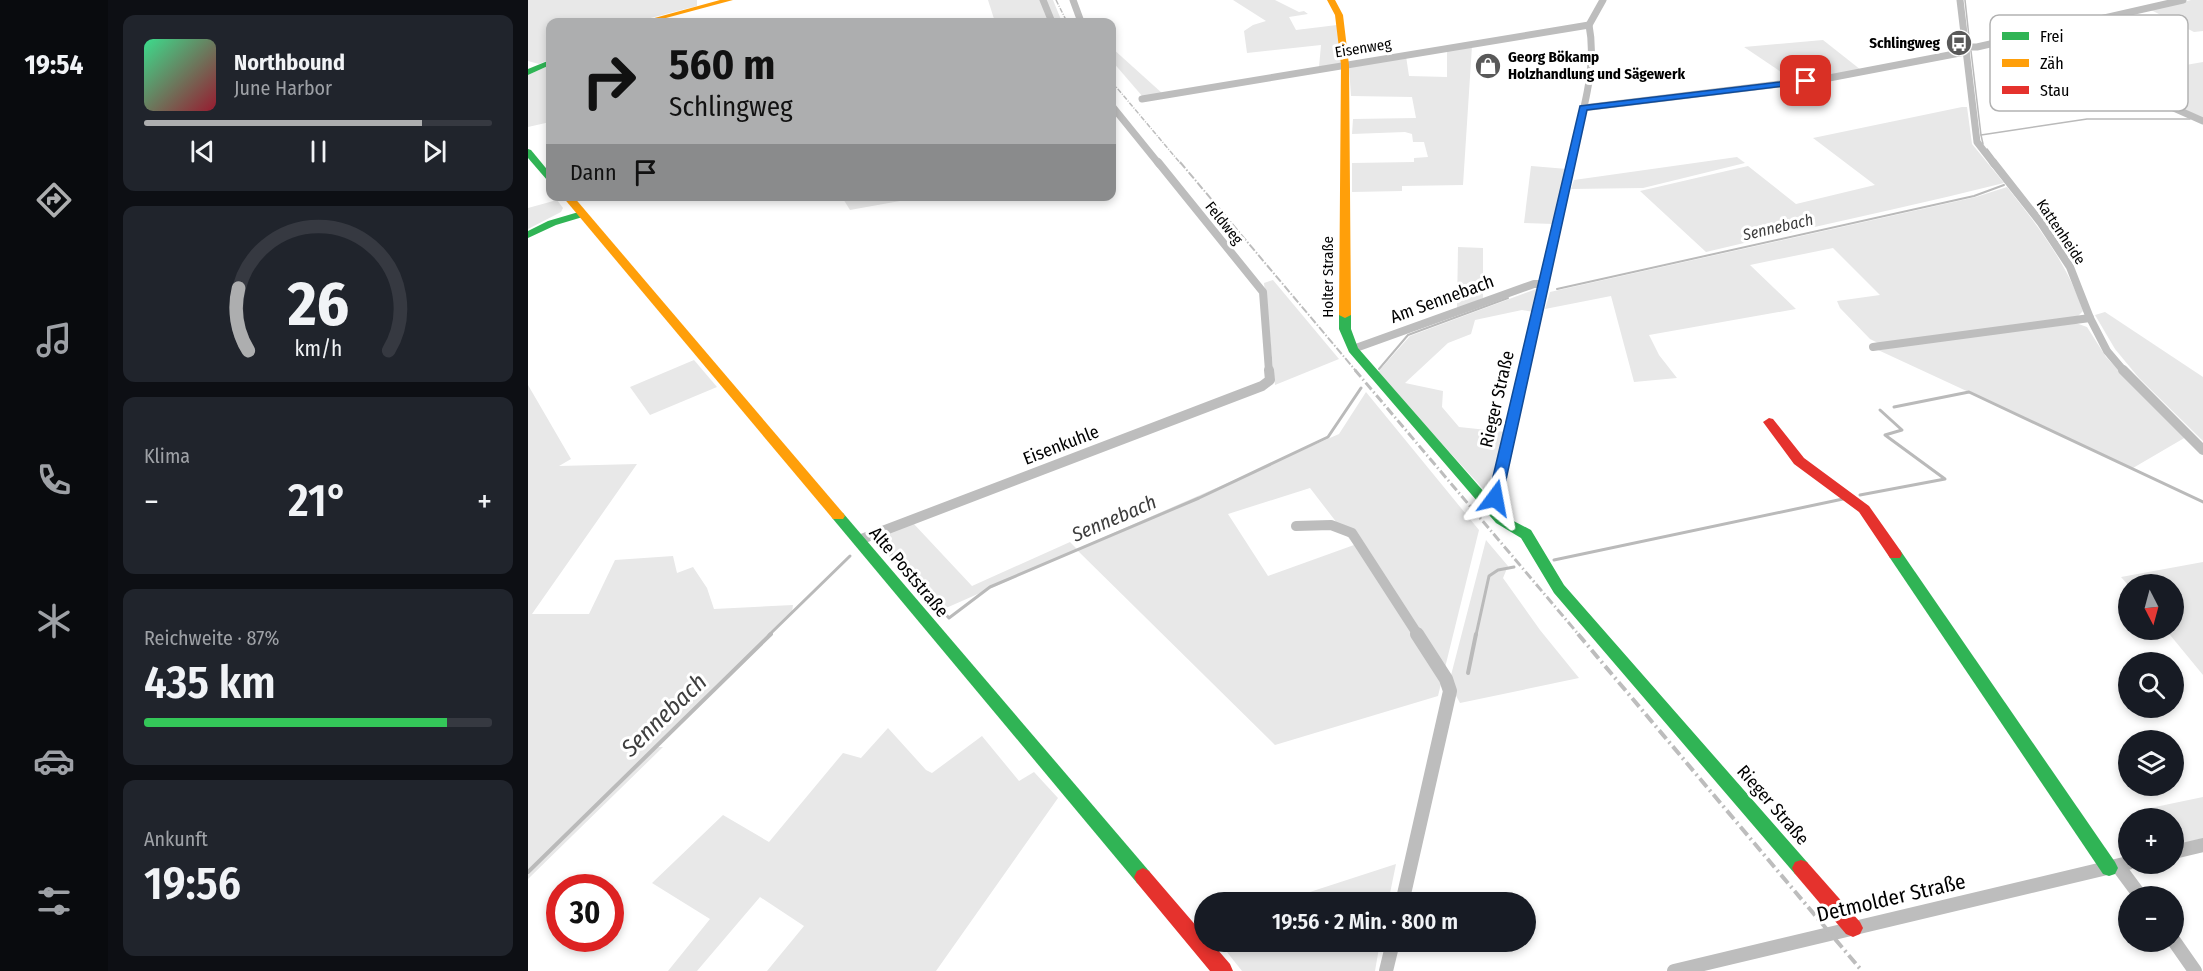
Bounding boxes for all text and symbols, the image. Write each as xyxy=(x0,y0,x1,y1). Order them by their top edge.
legend xyxy=(1990,15,2188,111)
text: Frei xyxy=(2040,27,2064,46)
bus stop icon: Schlingweg xyxy=(1944,28,1974,58)
place label: Schlingweg xyxy=(1869,34,1941,52)
street label: Eisenweg xyxy=(1334,35,1392,61)
text: 560 m xyxy=(669,40,775,90)
icon: right xyxy=(570,42,648,120)
place label: Georg Bökamp Holzhandlung und Sägewerk xyxy=(1508,48,1685,83)
text: 19:54 xyxy=(25,49,83,81)
text: Northbound xyxy=(234,49,345,76)
shop icon: Georg Bökamp Holzhandlung und Sägewerk xyxy=(1473,51,1503,81)
text: Zäh xyxy=(2040,54,2064,73)
pin xyxy=(1780,55,1831,106)
icon: arrive xyxy=(1789,64,1822,97)
text: June Harbor xyxy=(234,76,332,100)
text: Stau xyxy=(2040,81,2069,100)
text: Schlingweg xyxy=(669,91,793,123)
icon: previous xyxy=(186,135,219,168)
icon: pause xyxy=(302,135,335,168)
icon: next xyxy=(418,135,451,168)
icon: arrive xyxy=(629,156,662,189)
text: Dann xyxy=(570,159,617,186)
icon: directions xyxy=(33,179,75,221)
street label: Kattenheide xyxy=(2033,196,2089,268)
street label: Feldweg xyxy=(1201,198,1247,248)
water label: Sennebach xyxy=(1740,210,1815,245)
street label: Holter Straße xyxy=(1319,236,1337,318)
text: 26 xyxy=(286,267,349,342)
street label: Am Sennebach xyxy=(1387,270,1497,328)
icon: music xyxy=(33,319,75,361)
text: km/h xyxy=(294,337,342,363)
street label: Rieger Straße xyxy=(1475,348,1519,450)
street label: Eisenkuhle xyxy=(1020,420,1102,470)
text: Klima xyxy=(144,444,190,468)
icon: phone xyxy=(33,459,75,501)
position arrow xyxy=(1463,466,1527,530)
text: 21° xyxy=(288,474,348,528)
text: − xyxy=(144,482,159,522)
text: + xyxy=(477,482,492,522)
water label: Sennebach xyxy=(1067,489,1160,547)
street label: Alte Poststraße xyxy=(865,522,953,622)
north arrow xyxy=(2118,574,2184,640)
map controls xyxy=(2118,574,2184,952)
icon: climate xyxy=(33,600,75,642)
text: Reichweite · 87% xyxy=(144,626,279,650)
button: search xyxy=(2118,652,2184,718)
text: 435 km xyxy=(144,656,276,710)
water label: Sennebach xyxy=(615,668,712,763)
button: layers xyxy=(2118,730,2184,796)
icon: car xyxy=(33,740,75,782)
street label: Rieger Straße xyxy=(1732,761,1814,850)
button: + xyxy=(2118,808,2184,874)
text: Ankunft xyxy=(144,827,208,851)
text: 19:56 xyxy=(144,857,241,911)
street label: Detmolder Straße xyxy=(1814,868,1968,928)
speed limit sign: 30 xyxy=(546,874,624,952)
icon: filters xyxy=(33,880,75,922)
button: − xyxy=(2118,886,2184,952)
text: 19:56 · 2 Min. · 800 m xyxy=(1272,908,1458,935)

